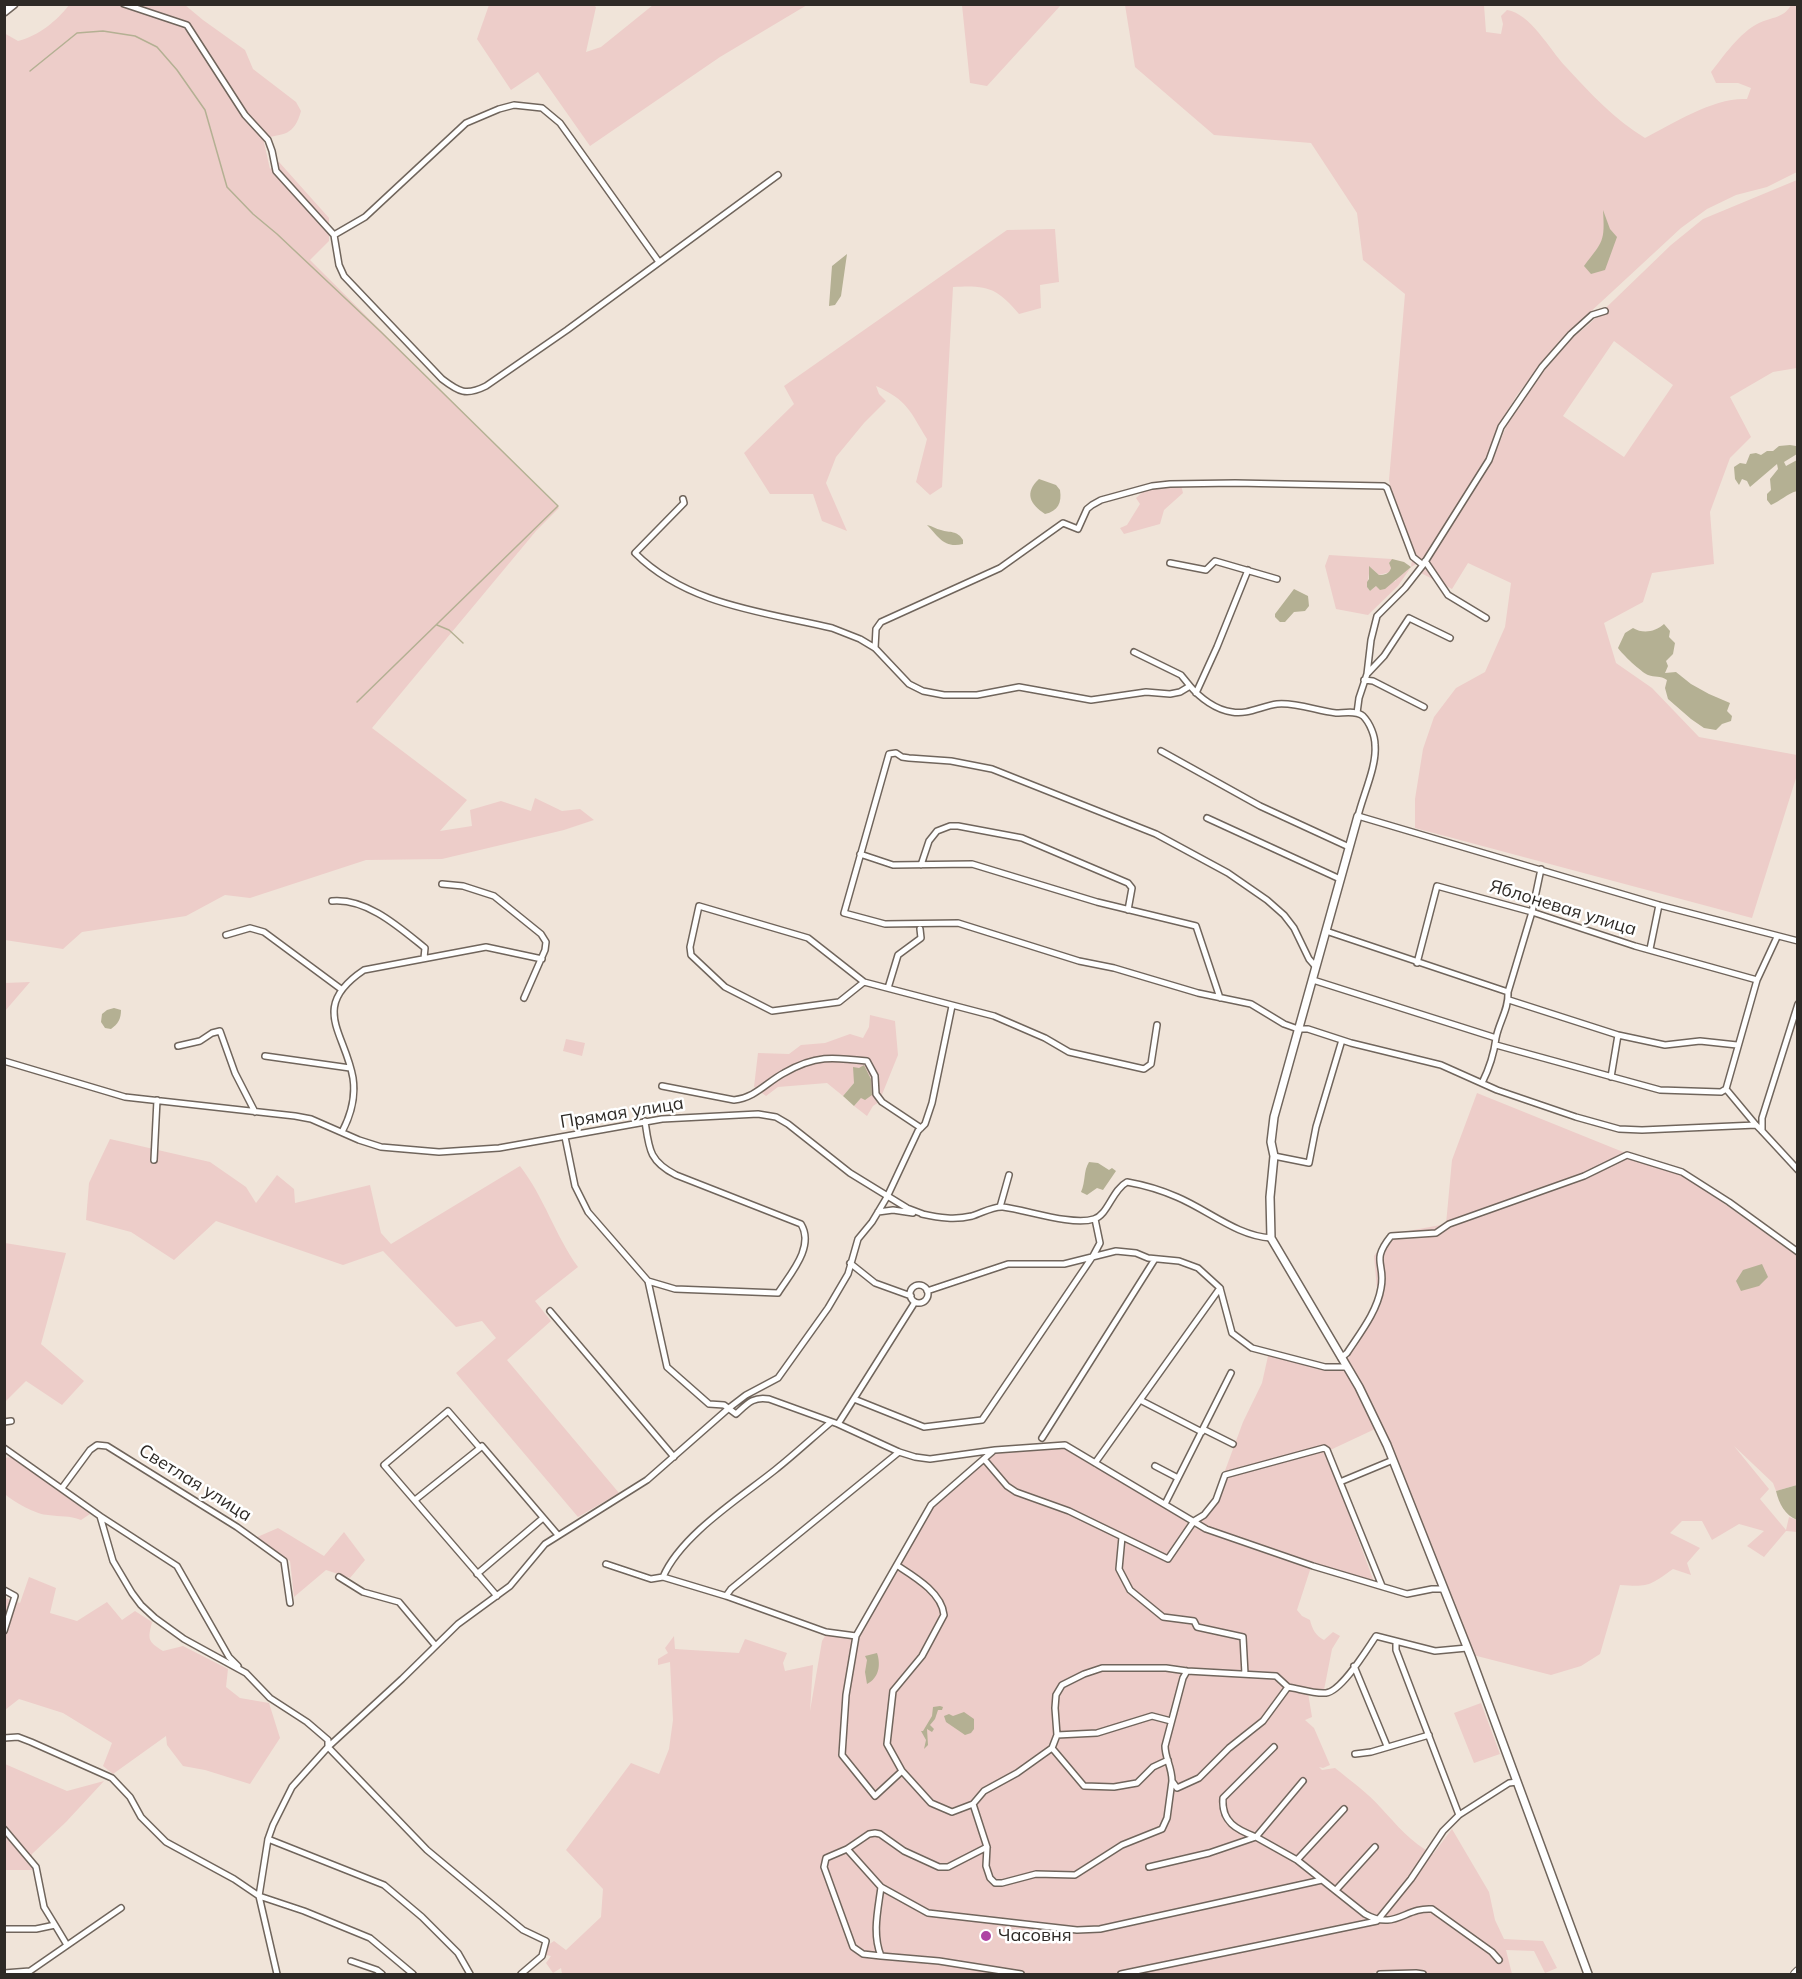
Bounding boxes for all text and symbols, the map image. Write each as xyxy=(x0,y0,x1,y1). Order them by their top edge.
street label: Яблоневая улица xyxy=(1487,875,1639,941)
street label: Прямая улица xyxy=(559,1093,685,1133)
street label: Светлая улица xyxy=(135,1440,255,1526)
place label: Часовня xyxy=(998,1925,1072,1947)
marker: Часовня xyxy=(979,1929,993,1943)

